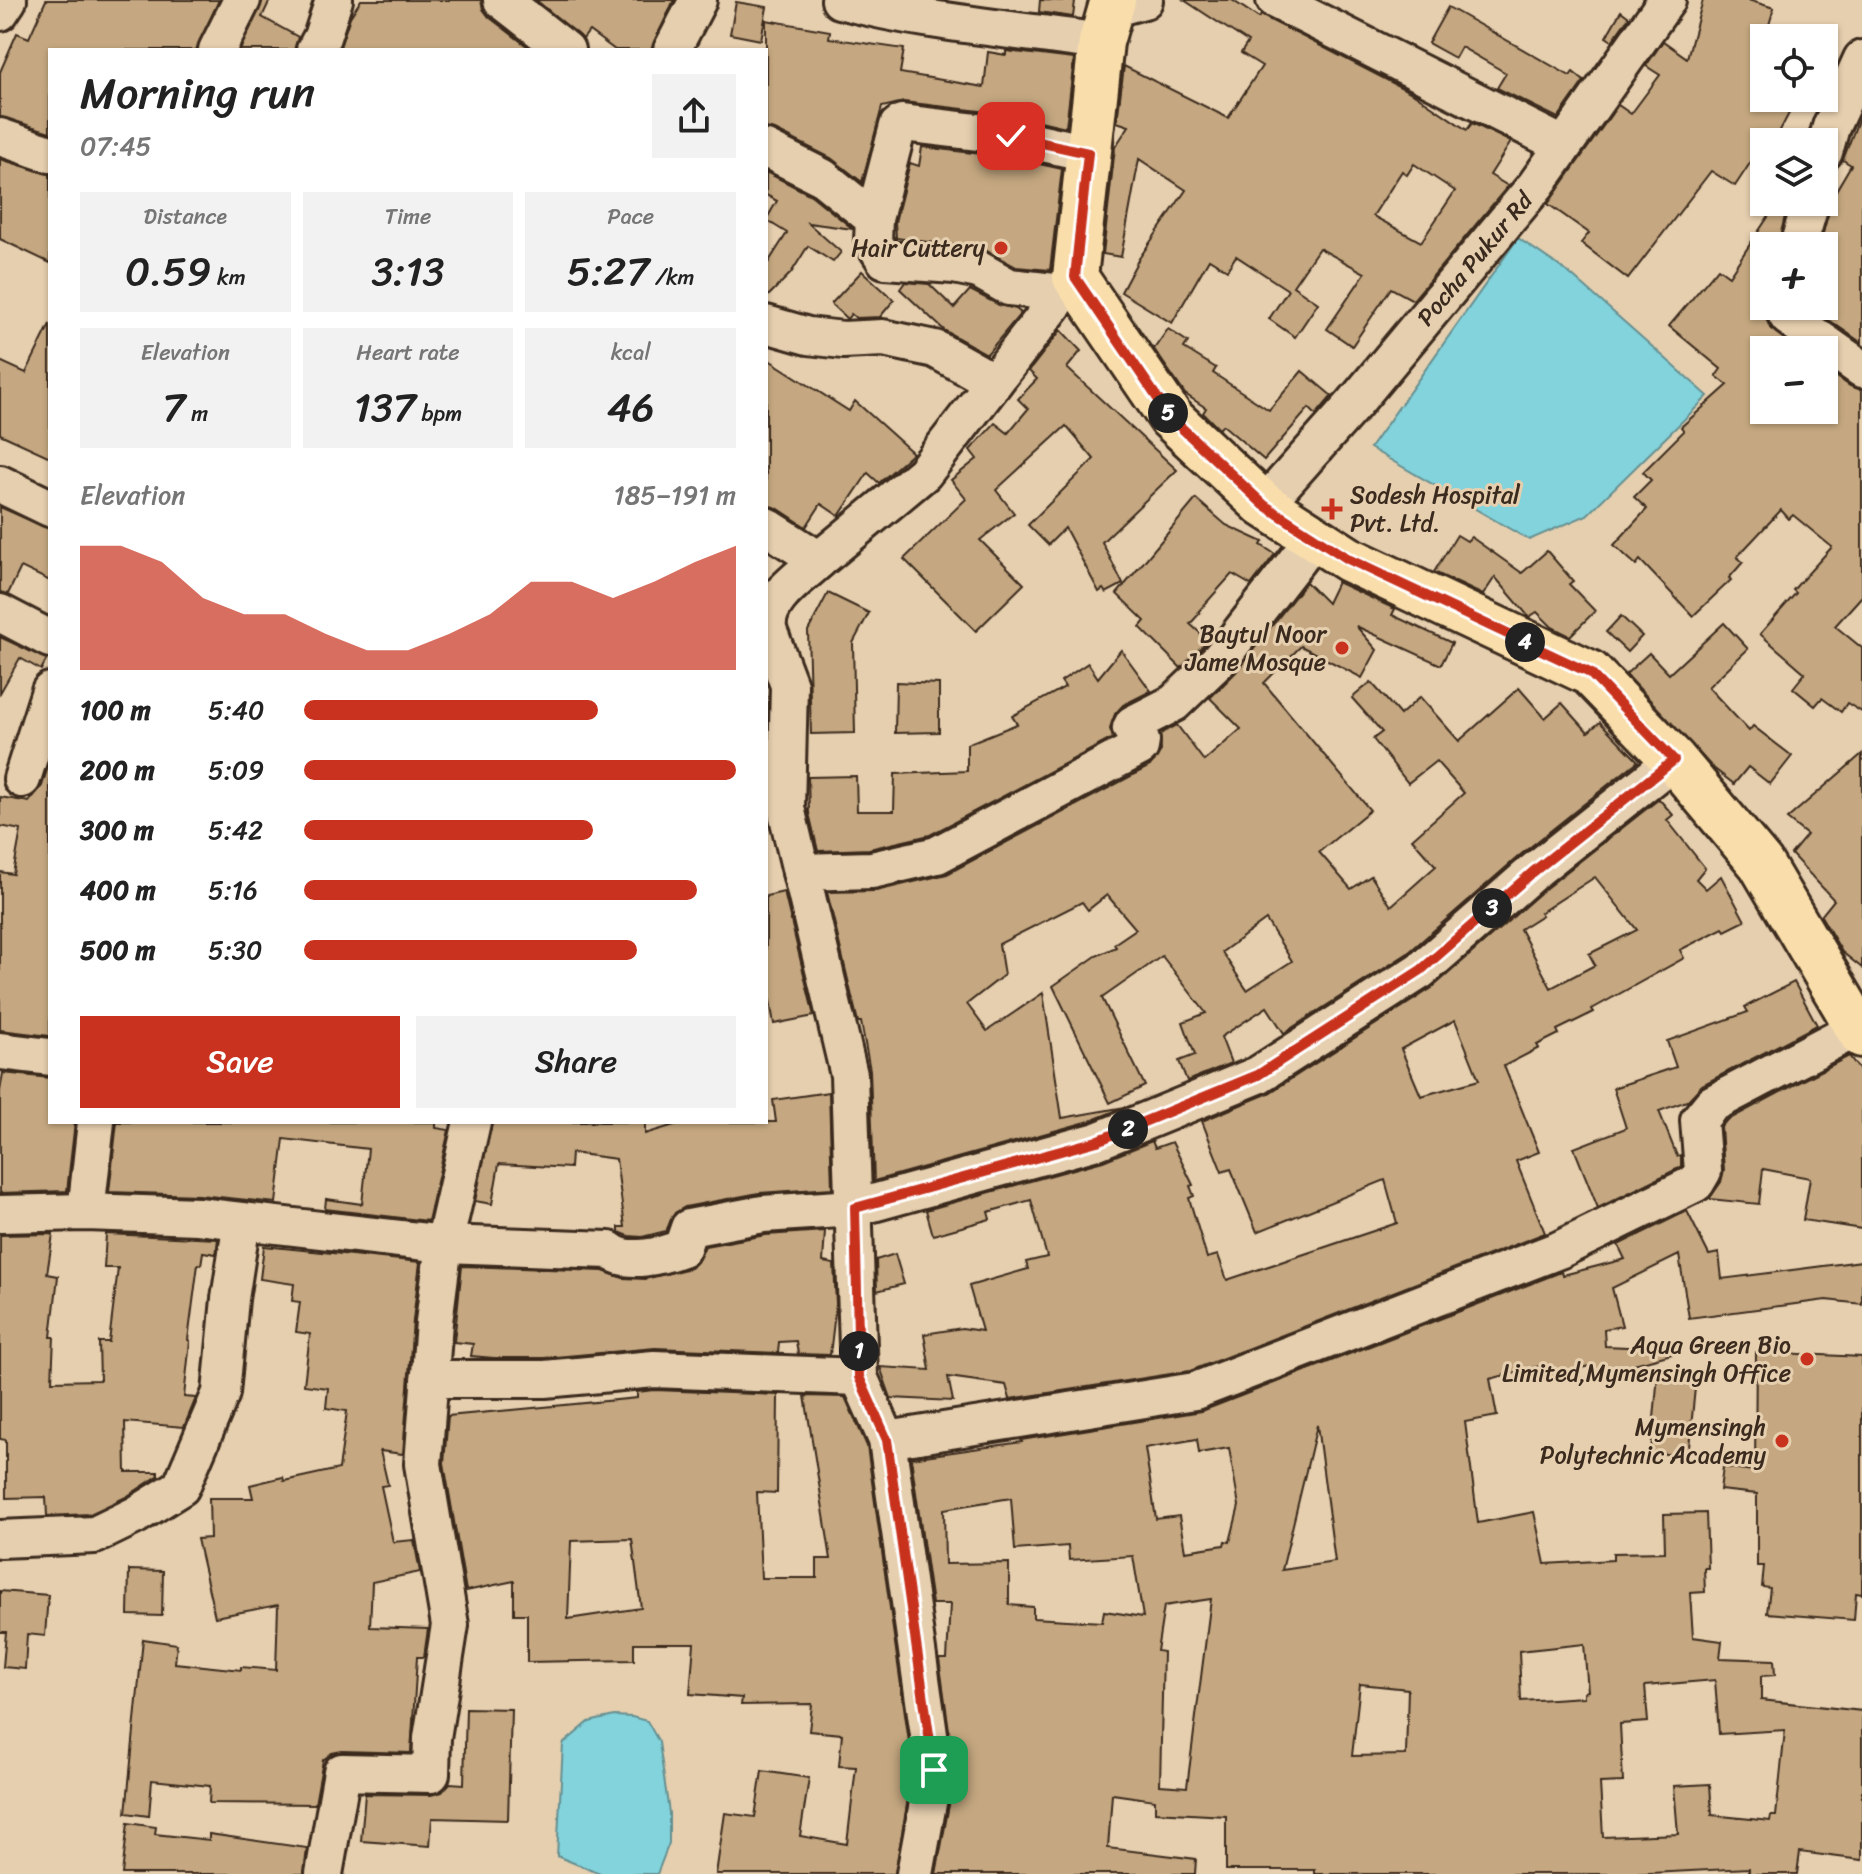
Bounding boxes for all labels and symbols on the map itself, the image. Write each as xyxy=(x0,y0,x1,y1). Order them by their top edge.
pin xyxy=(977,102,1045,170)
street label: Pocha Pukur Rd xyxy=(1406,181,1544,336)
place label: Hair Cuttery xyxy=(851,227,986,269)
marker: Hair Cuttery xyxy=(992,239,1010,257)
pin: 5 xyxy=(1148,393,1188,433)
place label: Sodesh Hospital Pvt. Ltd. xyxy=(1350,474,1521,544)
marker: Sodesh Hospital Pvt. Ltd. xyxy=(1321,498,1343,520)
place label: Baytul Noor Jame Mosque xyxy=(1184,613,1328,683)
pin: 4 xyxy=(1505,622,1545,662)
marker: Baytul Noor Jame Mosque xyxy=(1333,639,1351,657)
pin: 3 xyxy=(1472,888,1512,928)
pin: 2 xyxy=(1108,1109,1148,1149)
place label: Aqua Green Bio Limited,Mymensingh Office xyxy=(1502,1324,1791,1394)
pin: 1 xyxy=(839,1331,879,1371)
marker: Aqua Green Bio Limited,Mymensingh Office xyxy=(1798,1350,1816,1368)
place label: Mymensingh Polytechnic Academy xyxy=(1540,1406,1767,1476)
marker: Mymensingh Polytechnic Academy xyxy=(1773,1432,1791,1450)
pin xyxy=(900,1736,968,1804)

